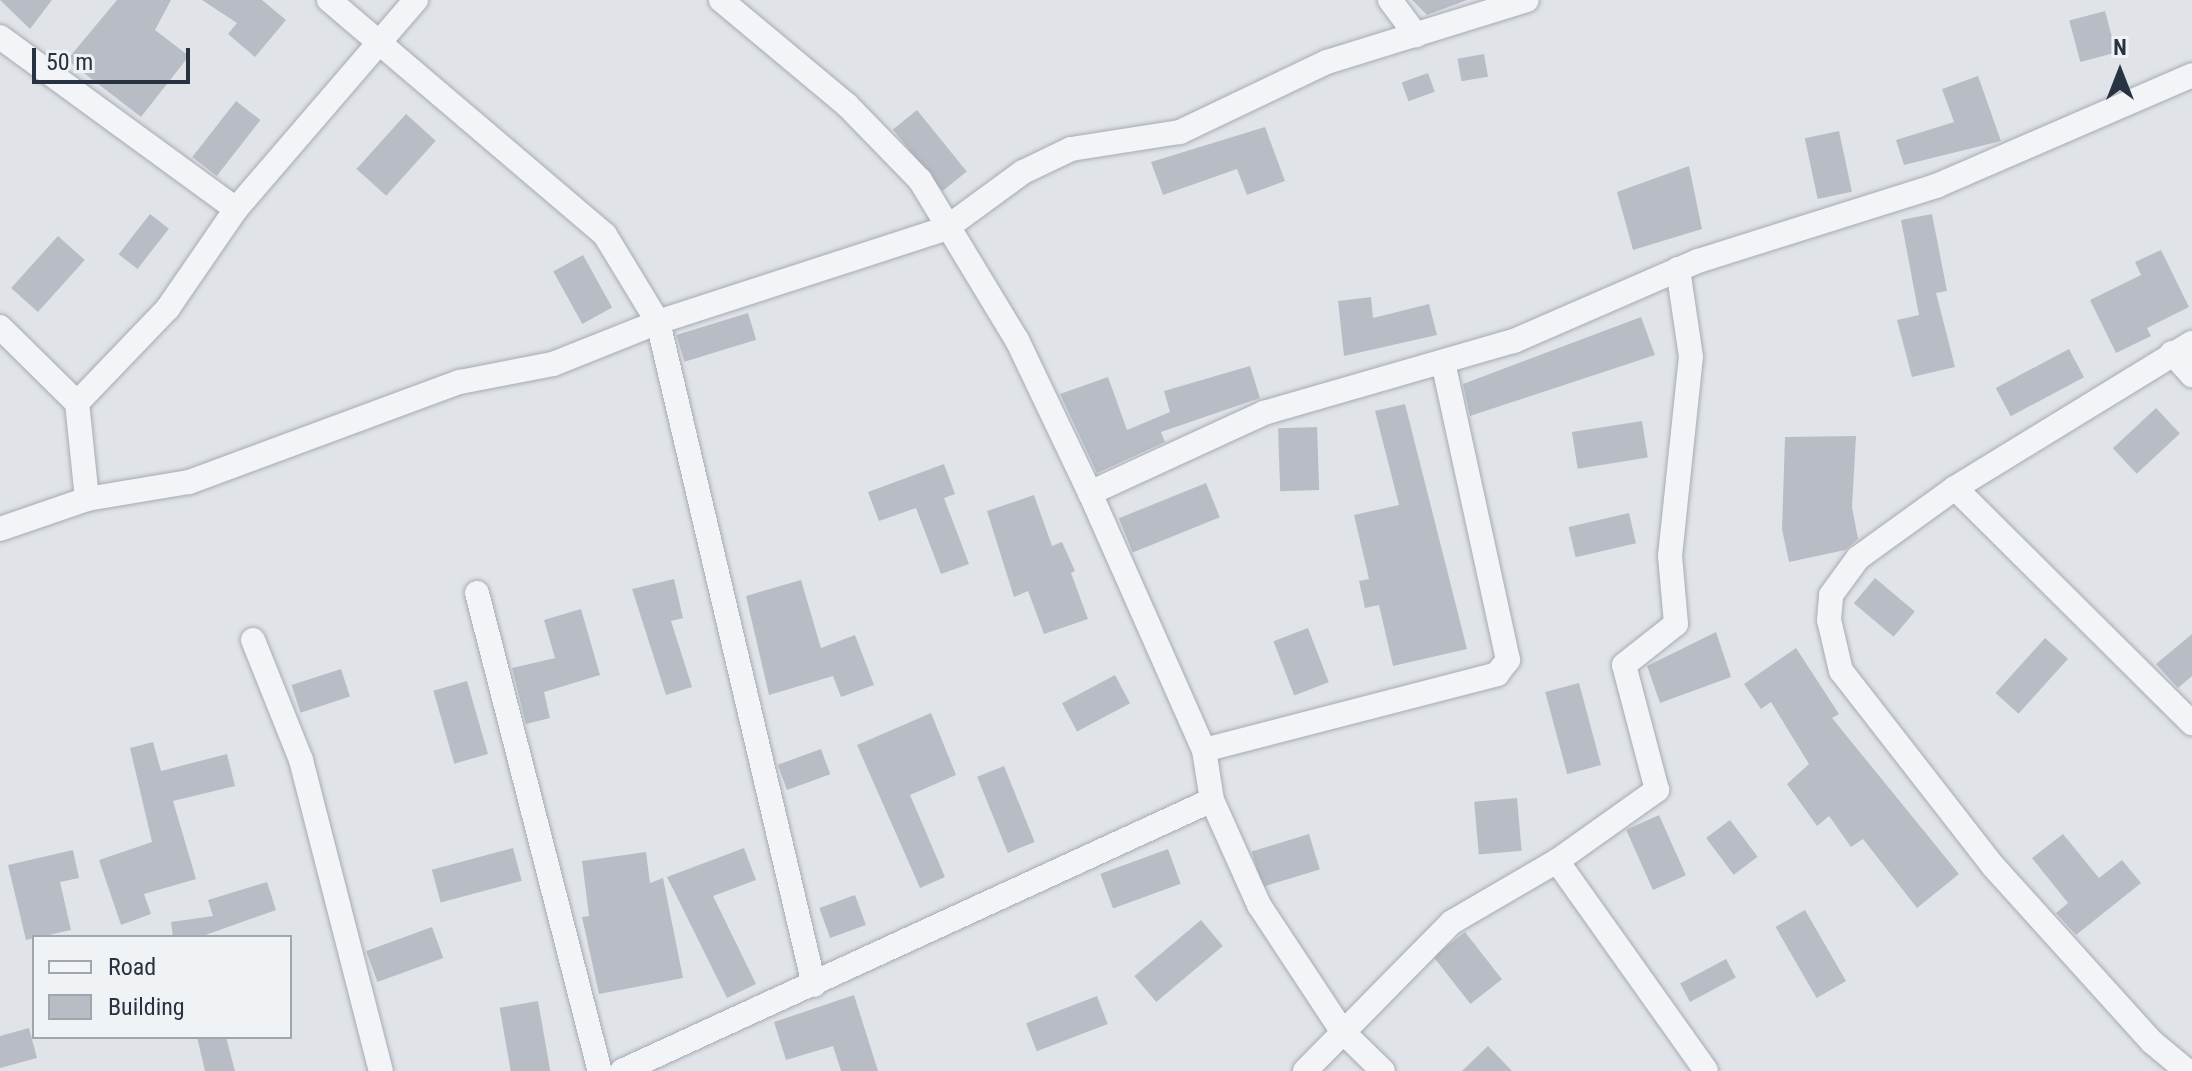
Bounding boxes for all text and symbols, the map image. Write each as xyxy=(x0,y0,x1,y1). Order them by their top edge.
scale bar xyxy=(36,32,194,82)
north arrow xyxy=(2080,32,2160,112)
text: N xyxy=(2113,35,2127,60)
text: 50 m xyxy=(46,48,93,76)
legend xyxy=(32,935,292,1039)
text: Road xyxy=(108,953,156,981)
text: Building xyxy=(108,993,185,1021)

